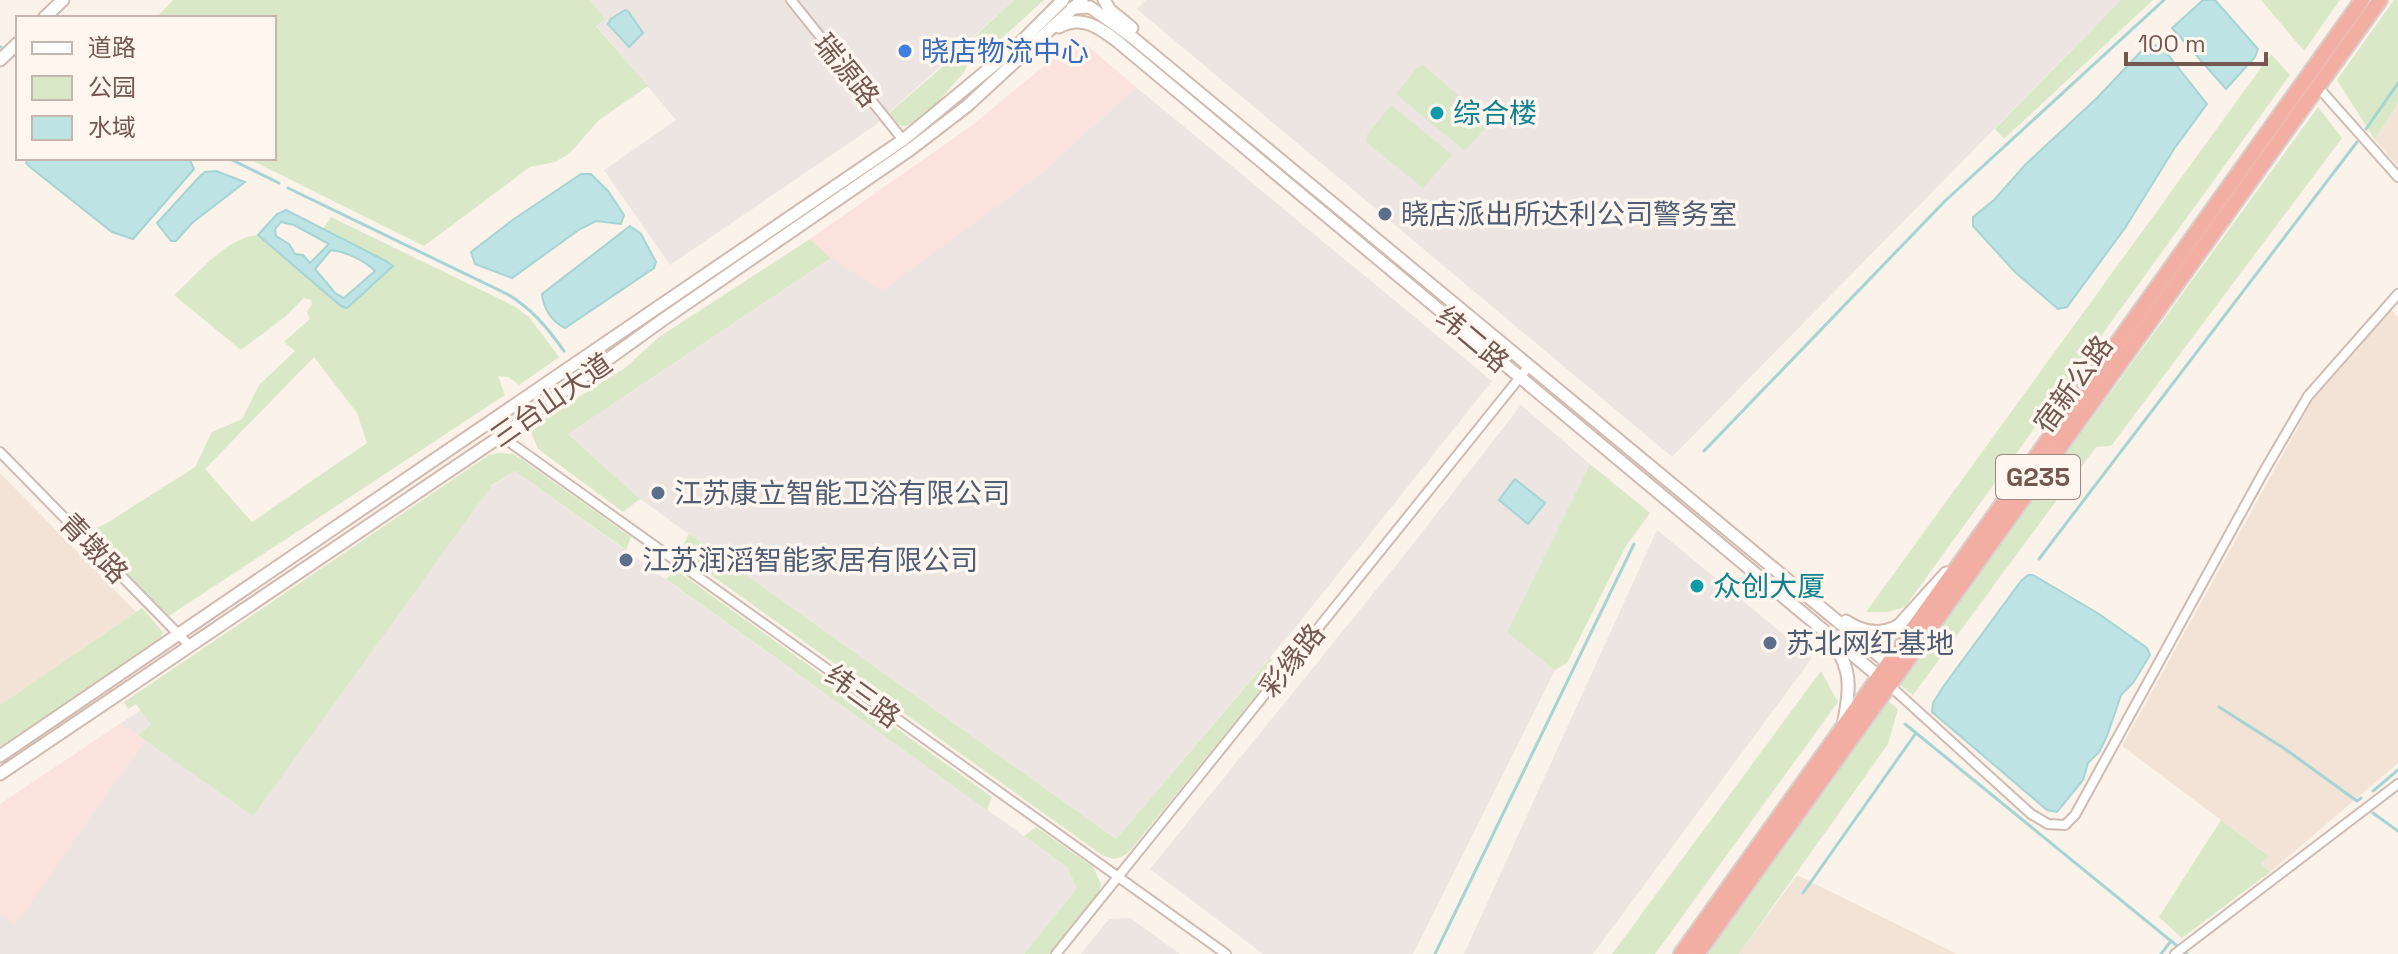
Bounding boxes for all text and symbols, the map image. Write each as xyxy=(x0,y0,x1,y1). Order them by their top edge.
legend xyxy=(16,16,276,160)
scale bar xyxy=(2126,16,2266,66)
street label: 瑞源路 xyxy=(807,26,887,114)
text: 100 m xyxy=(2138,28,2206,59)
text: 道路 xyxy=(88,32,136,63)
place label: 晓店物流中心 xyxy=(921,33,1089,69)
marker: 晓店物流中心 xyxy=(896,42,914,60)
text: 公园 xyxy=(88,72,136,103)
place label: 综合楼 xyxy=(1453,95,1537,131)
marker: 综合楼 xyxy=(1428,104,1446,122)
text: 水域 xyxy=(88,112,136,143)
place label: 晓店派出所达利公司警务室 xyxy=(1401,196,1737,232)
marker: 晓店派出所达利公司警务室 xyxy=(1376,205,1394,223)
street label: 纬二路 xyxy=(1429,298,1517,380)
street label: 宿新公路 xyxy=(2026,328,2120,440)
street label: 三台山大道 xyxy=(483,345,619,455)
road number: G235 xyxy=(1996,455,2080,499)
place label: 江苏康立智能卫浴有限公司 xyxy=(674,475,1010,511)
marker: 江苏康立智能卫浴有限公司 xyxy=(649,484,667,502)
street label: 青墩路 xyxy=(52,505,136,591)
place label: 江苏润滔智能家居有限公司 xyxy=(642,542,978,578)
marker: 江苏润滔智能家居有限公司 xyxy=(617,551,635,569)
place label: 众创大厦 xyxy=(1713,568,1825,604)
marker: 众创大厦 xyxy=(1688,577,1706,595)
street label: 彩缘路 xyxy=(1252,616,1332,704)
place label: 苏北网红基地 xyxy=(1786,625,1954,661)
marker: 苏北网红基地 xyxy=(1761,634,1779,652)
street label: 纬三路 xyxy=(818,657,908,735)

